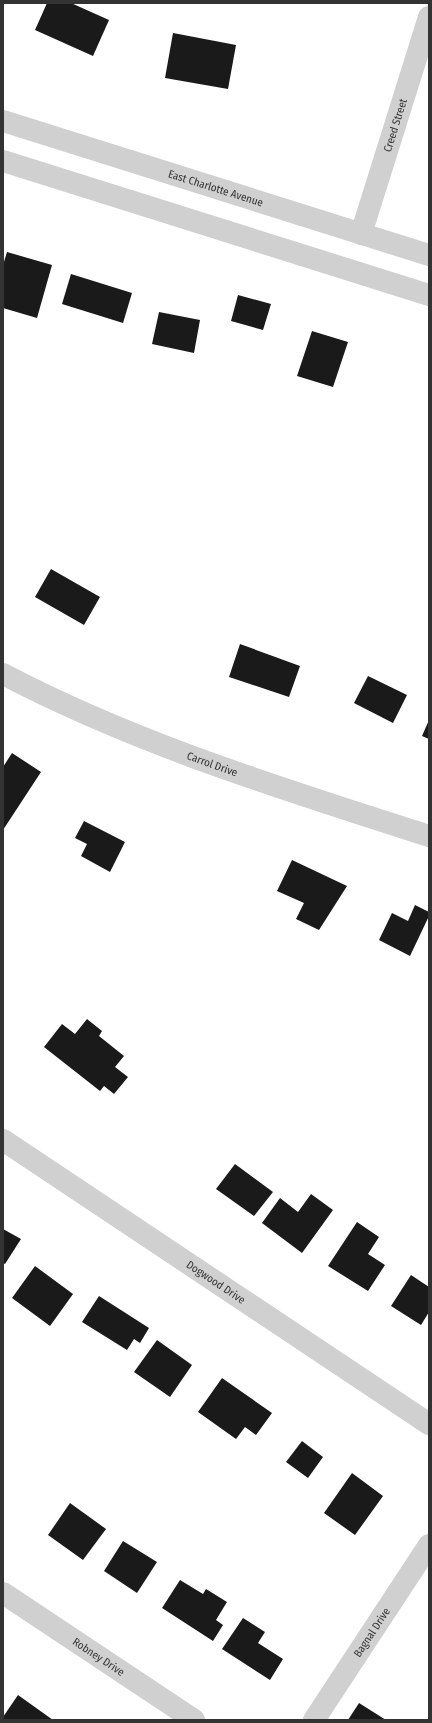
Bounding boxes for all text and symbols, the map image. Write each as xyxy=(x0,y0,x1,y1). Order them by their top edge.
street label: Creed Street xyxy=(381,96,410,154)
street label: East Charlotte Avenue xyxy=(167,167,265,209)
street label: Carrol Drive xyxy=(185,749,239,779)
street label: Dogwood Drive xyxy=(184,1258,248,1306)
street label: Bagnal Drive xyxy=(351,1605,393,1659)
street label: Robney Drive xyxy=(70,1635,127,1679)

